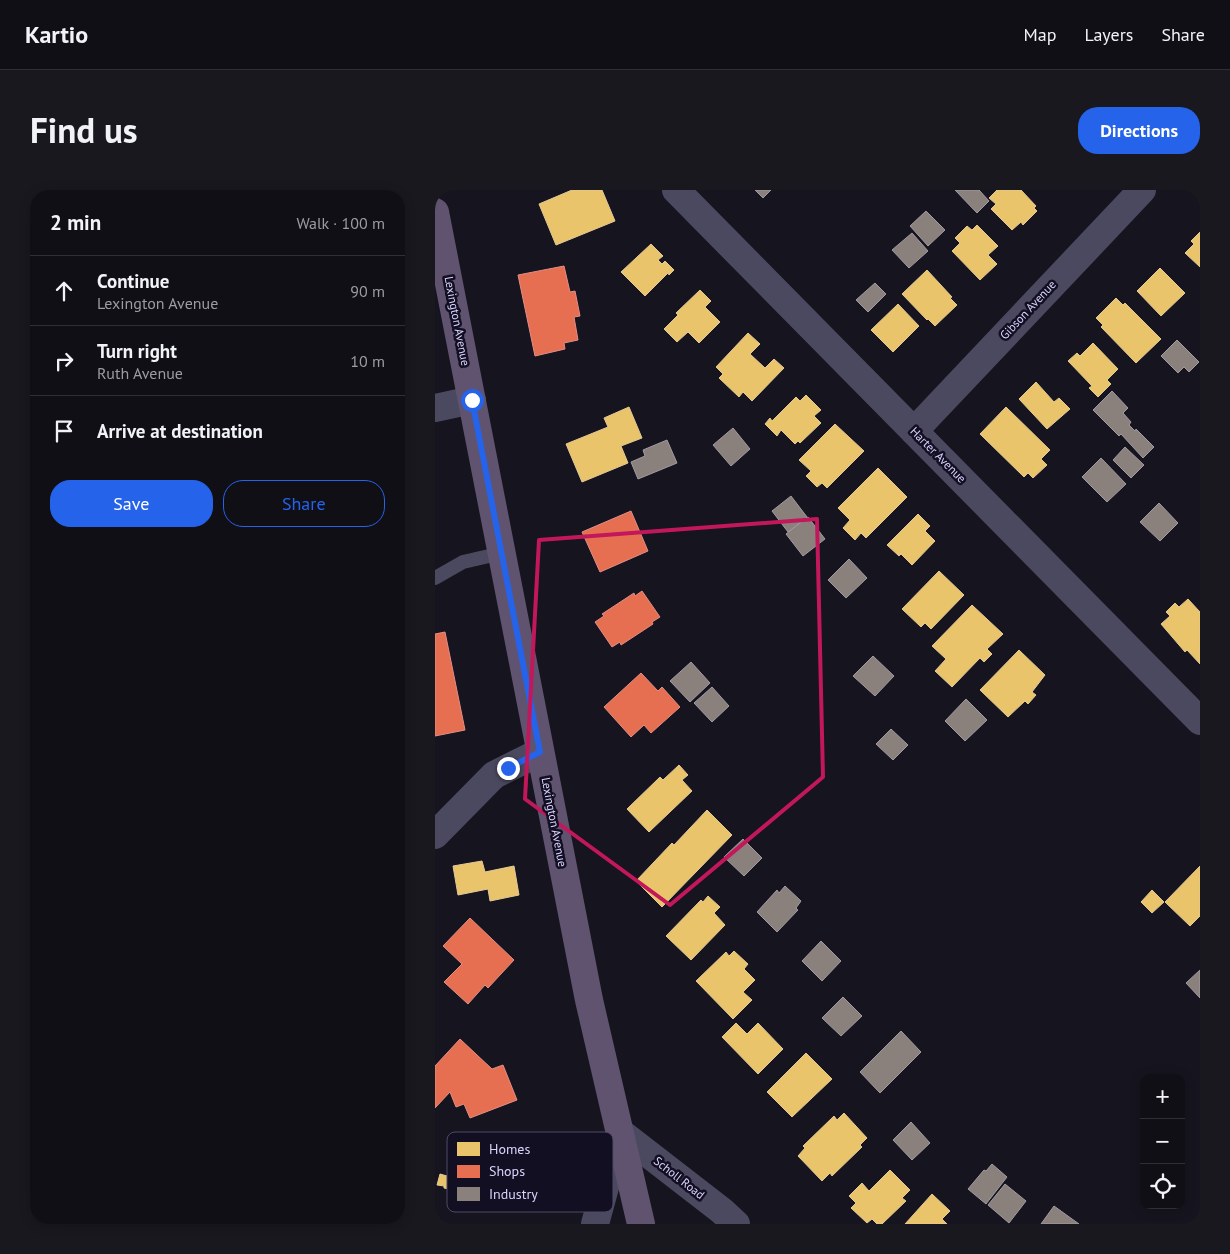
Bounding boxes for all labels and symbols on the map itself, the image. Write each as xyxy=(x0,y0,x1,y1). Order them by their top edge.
street label: Lexington Avenue xyxy=(441,275,474,367)
street label: Gibson Avenue xyxy=(996,277,1059,342)
route start xyxy=(461,389,484,412)
street label: Harter Avenue xyxy=(907,424,969,486)
route end xyxy=(497,757,520,780)
street label: Lexington Avenue xyxy=(538,776,571,868)
legend xyxy=(447,1132,613,1212)
text: Homes xyxy=(489,1140,530,1158)
street label: Scholl Road xyxy=(651,1153,708,1202)
text: Shops xyxy=(489,1162,525,1180)
text: Industry xyxy=(489,1185,538,1203)

